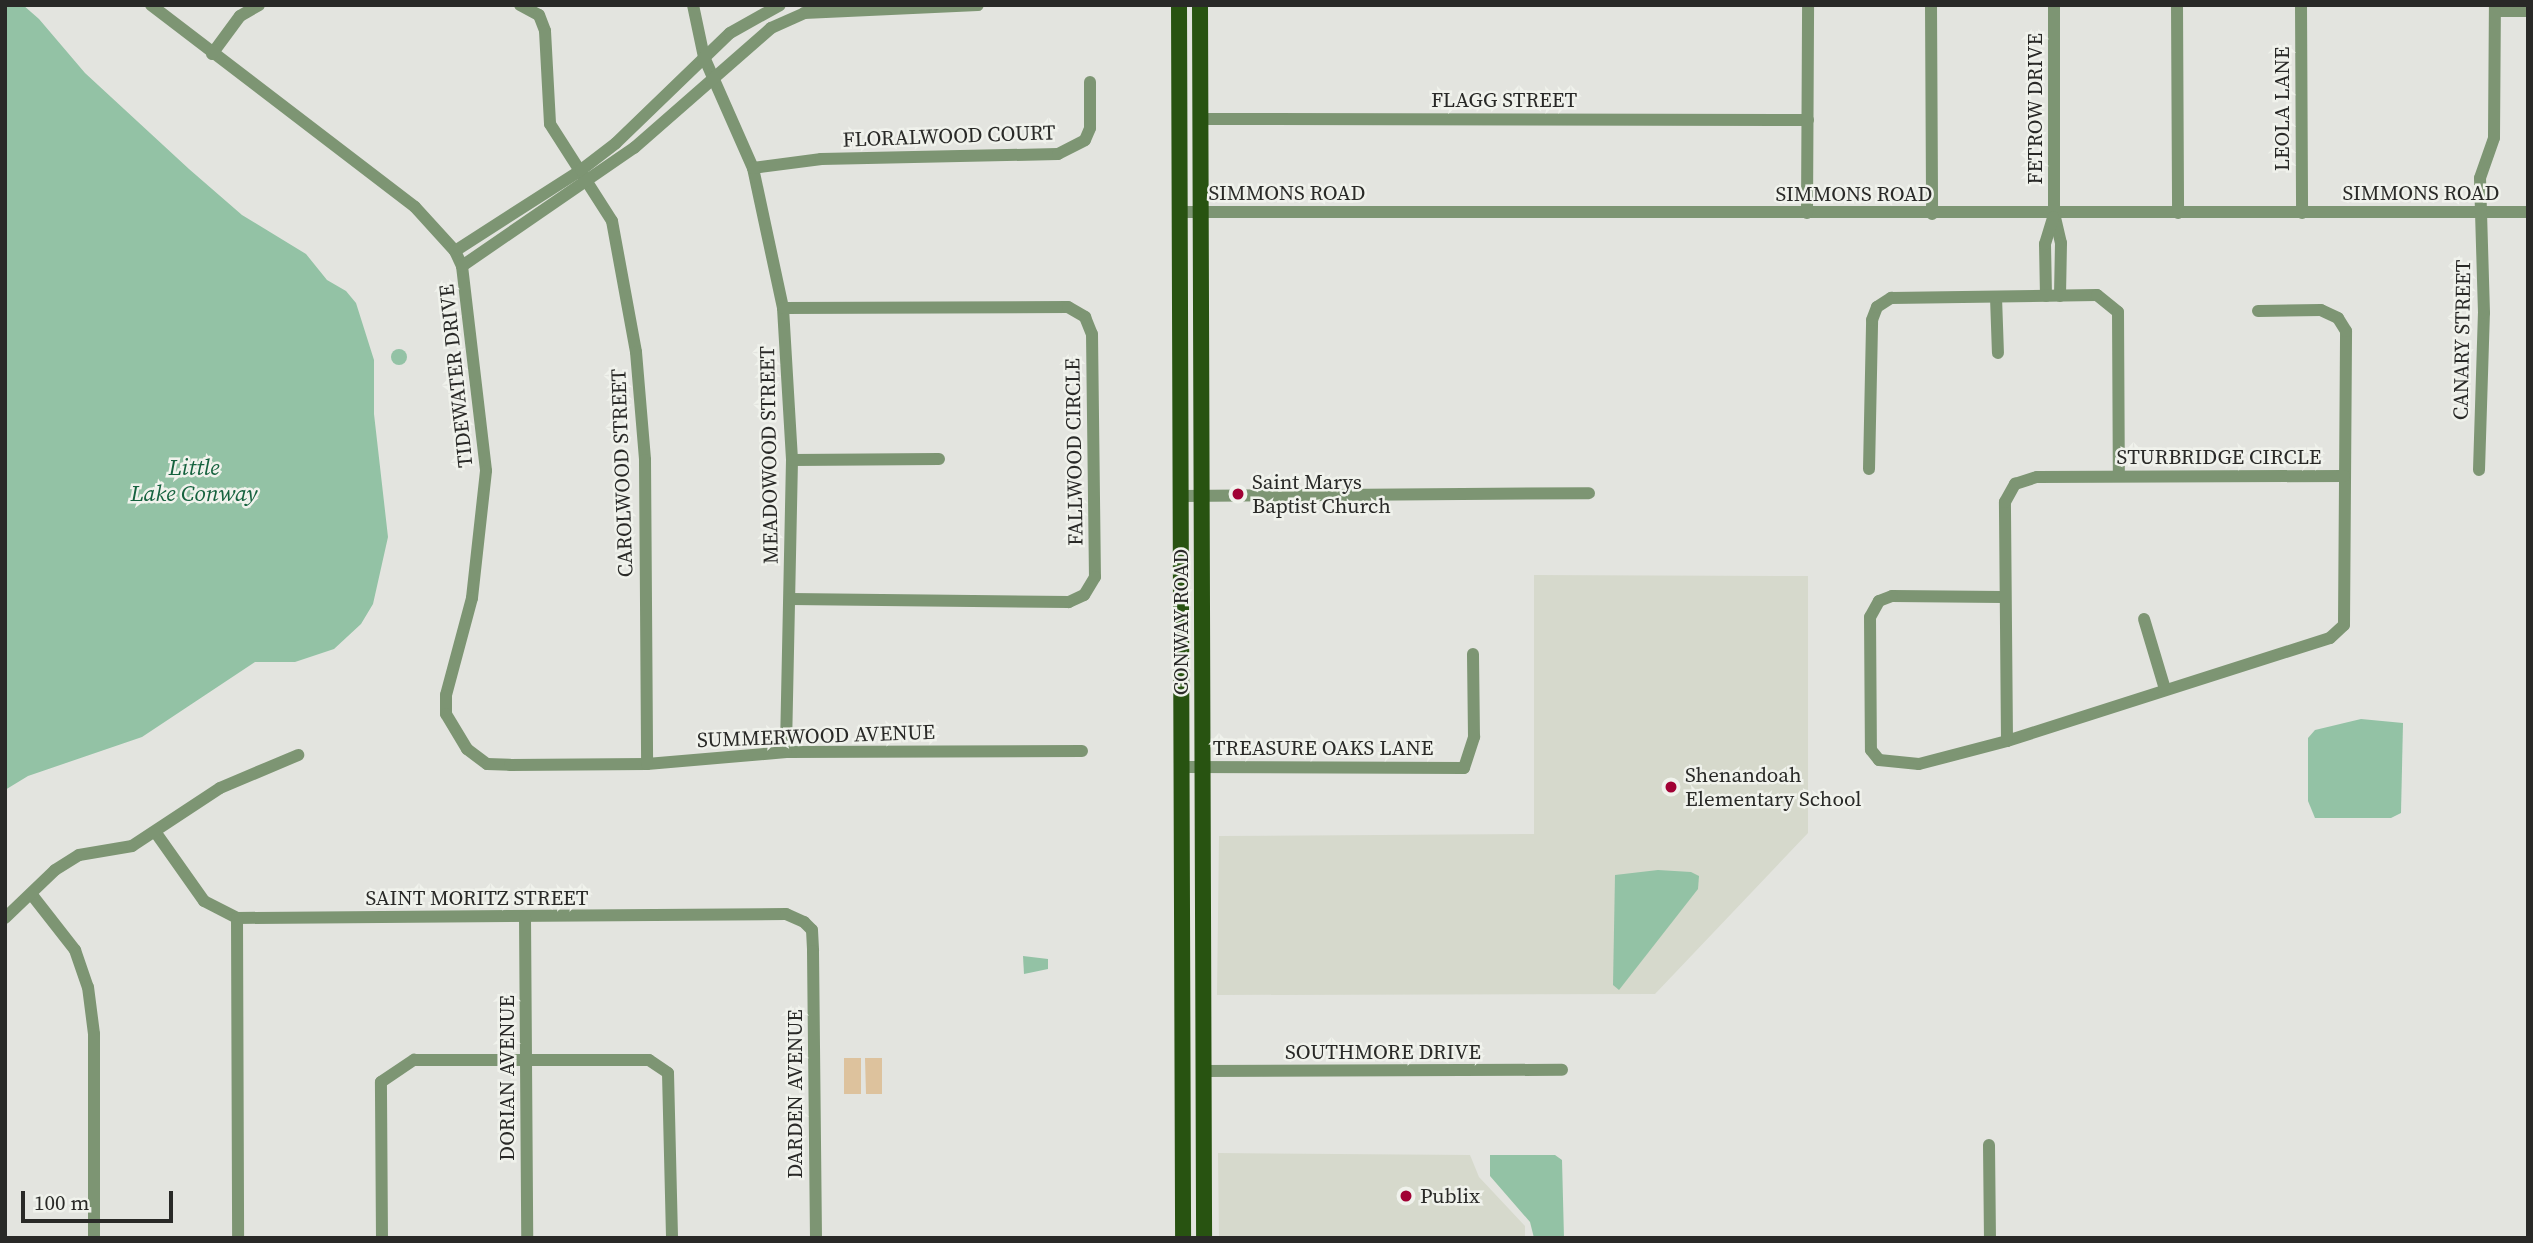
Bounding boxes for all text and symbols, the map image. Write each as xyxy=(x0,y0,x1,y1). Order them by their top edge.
street label: FETROW DRIVE xyxy=(2022,33,2048,185)
street label: LEOLA LANE xyxy=(2269,47,2295,171)
street label: FLAGG STREET xyxy=(1431,87,1577,113)
street label: FLORALWOOD COURT xyxy=(842,120,1056,152)
street label: SIMMONS ROAD xyxy=(1209,180,1365,206)
street label: SIMMONS ROAD xyxy=(2343,180,2499,206)
street label: SIMMONS ROAD xyxy=(1776,181,1932,207)
street label: CANARY STREET xyxy=(2448,259,2476,421)
street label: TIDEWATER DRIVE xyxy=(434,283,478,469)
street label: MEADOWOOD STREET xyxy=(754,346,784,564)
street label: FALLWOOD CIRCLE xyxy=(1060,358,1088,546)
street label: CAROLWOOD STREET xyxy=(606,368,638,578)
street label: STURBRIDGE CIRCLE xyxy=(2117,444,2321,470)
water label: Little Lake Conway xyxy=(130,453,258,507)
place label: Saint Marys Baptist Church xyxy=(1252,469,1391,519)
marker: Saint Marys Baptist Church xyxy=(1230,486,1246,502)
street label: CONWAY ROAD xyxy=(1168,548,1194,696)
street label: SUMMERWOOD AVENUE xyxy=(697,719,935,753)
street label: TREASURE OAKS LANE xyxy=(1213,735,1433,761)
place label: Shenandoah Elementary School xyxy=(1685,762,1862,812)
marker: Shenandoah Elementary School xyxy=(1663,779,1679,795)
street label: SAINT MORITZ STREET xyxy=(365,885,589,911)
street label: DORIAN AVENUE xyxy=(494,995,520,1161)
street label: DARDEN AVENUE xyxy=(782,1009,808,1179)
street label: SOUTHMORE DRIVE xyxy=(1285,1039,1481,1065)
scale bar xyxy=(24,1176,177,1220)
place label: Publix xyxy=(1420,1183,1480,1209)
text: 100 m xyxy=(34,1188,89,1217)
marker: Publix xyxy=(1398,1188,1414,1204)

